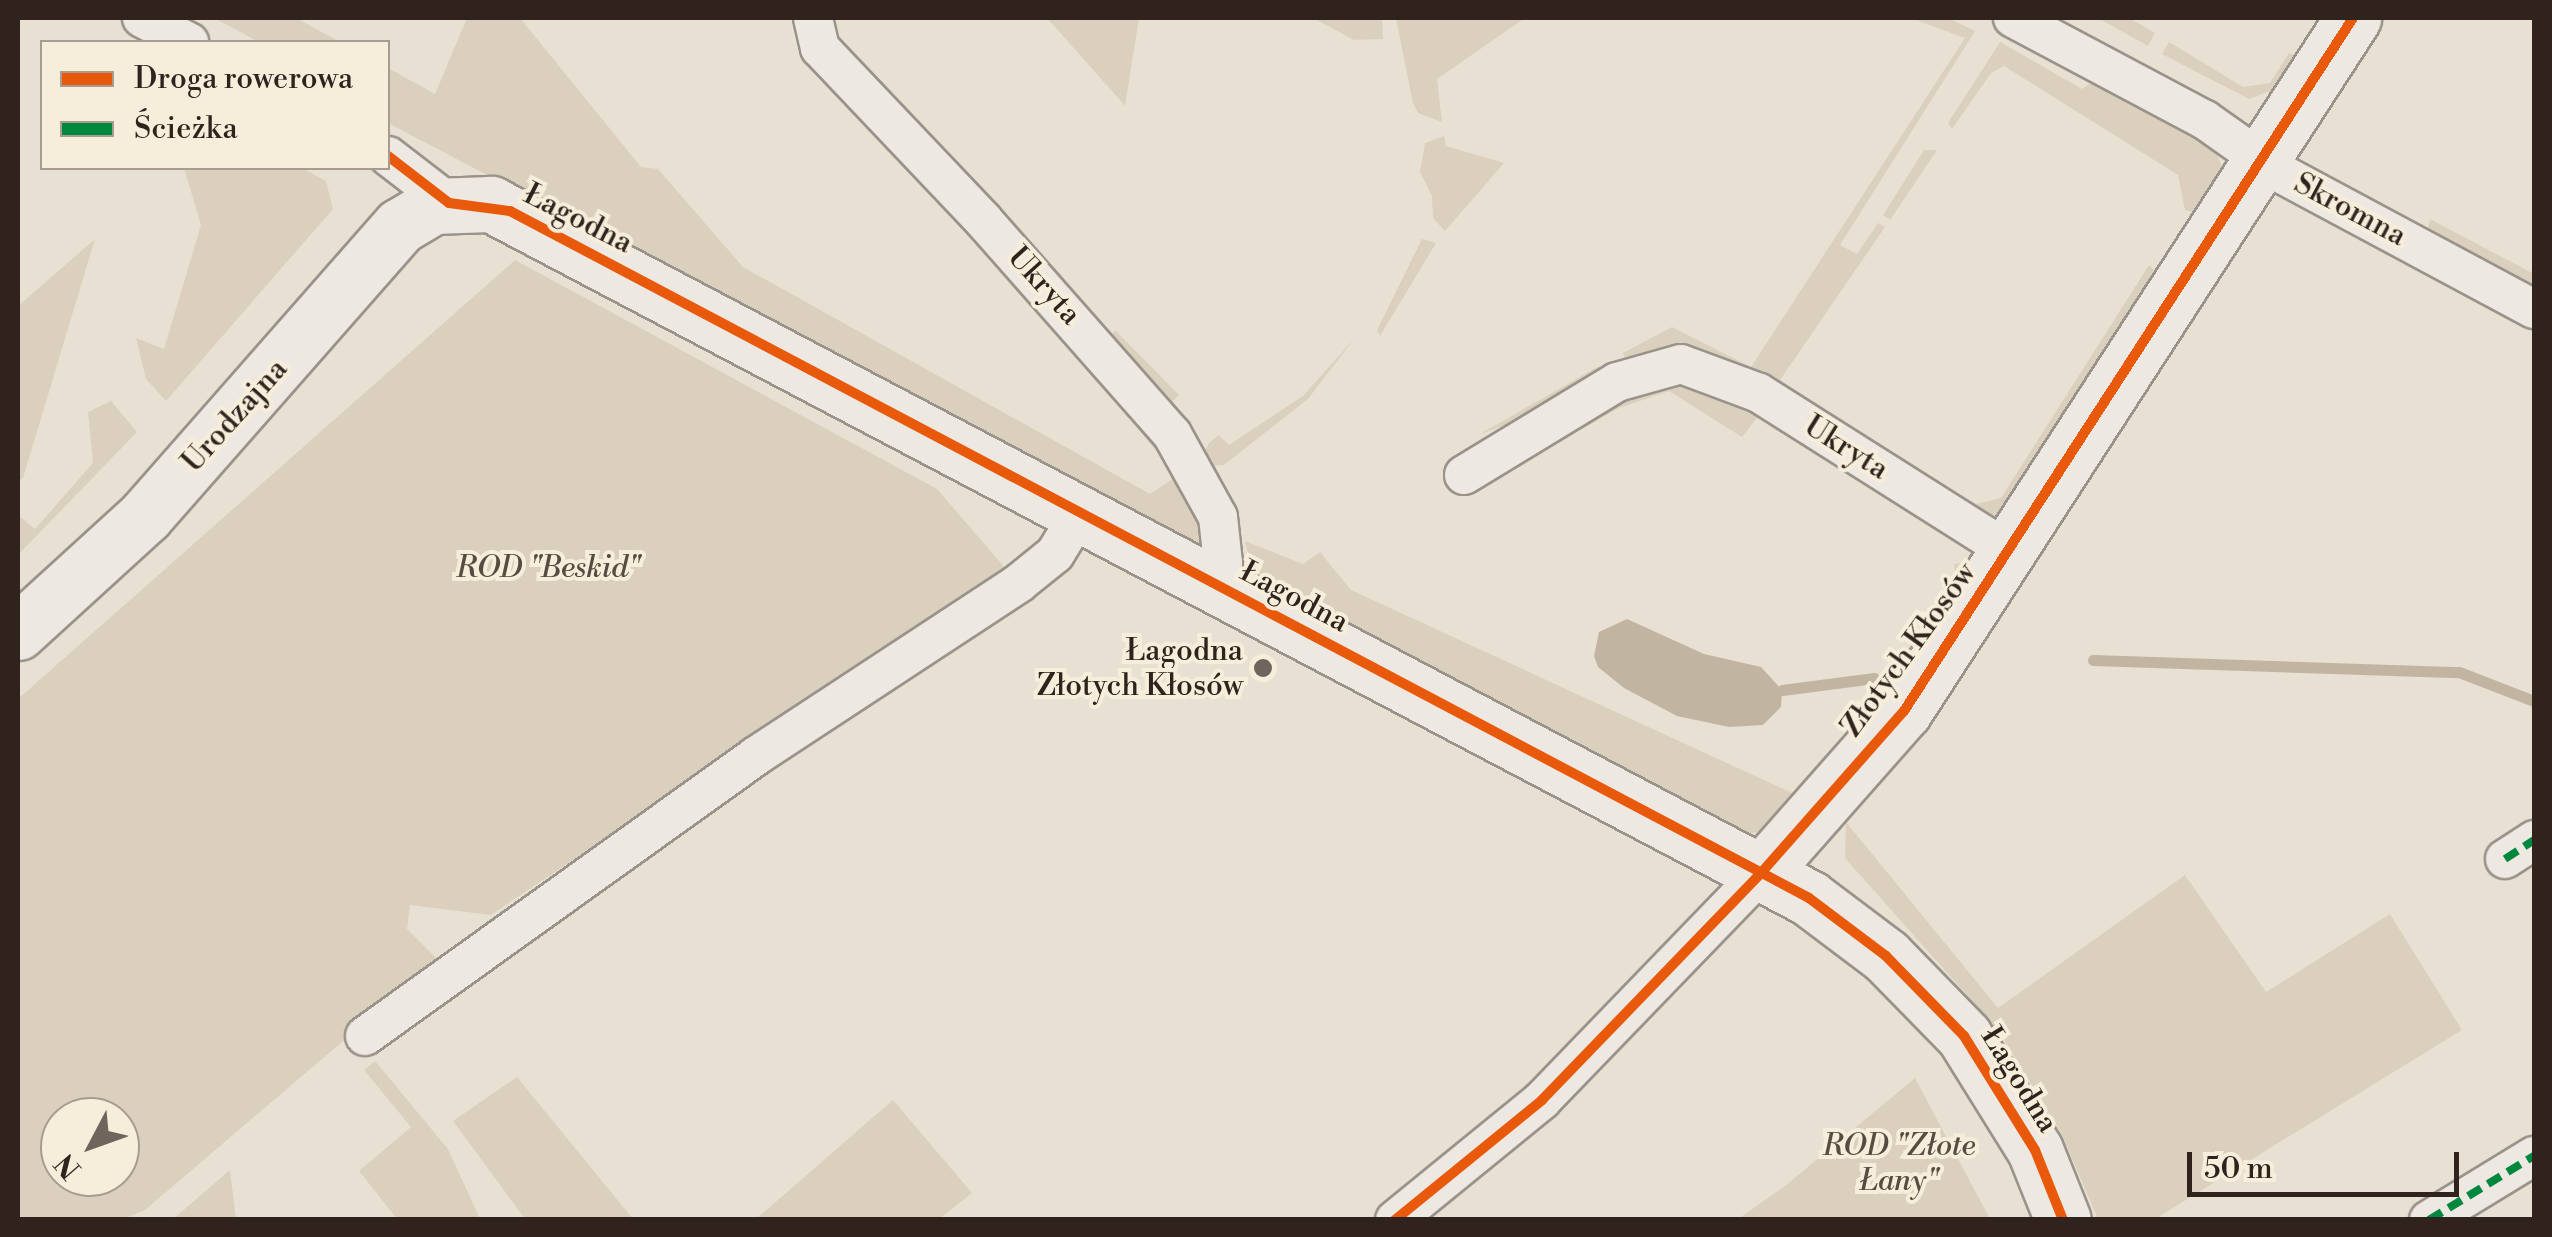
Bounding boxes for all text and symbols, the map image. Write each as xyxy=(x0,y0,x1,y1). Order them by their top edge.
legend xyxy=(40,40,390,170)
text: Droga rowerowa xyxy=(134,60,353,98)
text: Ścieżka xyxy=(134,110,238,148)
street label: Skromna xyxy=(2288,166,2412,254)
street label: Łagodna xyxy=(517,176,639,262)
street label: Ukryta xyxy=(1000,240,1088,332)
street label: Urodzajna xyxy=(175,352,295,480)
street label: Ukryta xyxy=(1797,408,1895,488)
park label: ROD "Beskid" xyxy=(456,550,640,586)
street label: Łagodna xyxy=(1234,554,1354,640)
street label: Złotych Kłosów xyxy=(1834,556,1984,744)
place label: Łagodna Złotych Kłosów xyxy=(1037,633,1243,704)
marker: Łagodna Złotych Kłosów xyxy=(1252,657,1274,679)
street label: Łagodna xyxy=(1973,1021,2065,1139)
north arrow xyxy=(40,1097,140,1197)
park label: ROD "Złote Łany" xyxy=(1822,1128,1976,1198)
scale bar xyxy=(2192,1132,2464,1194)
text: N xyxy=(48,1146,89,1186)
text: 50 m xyxy=(2204,1150,2273,1188)

